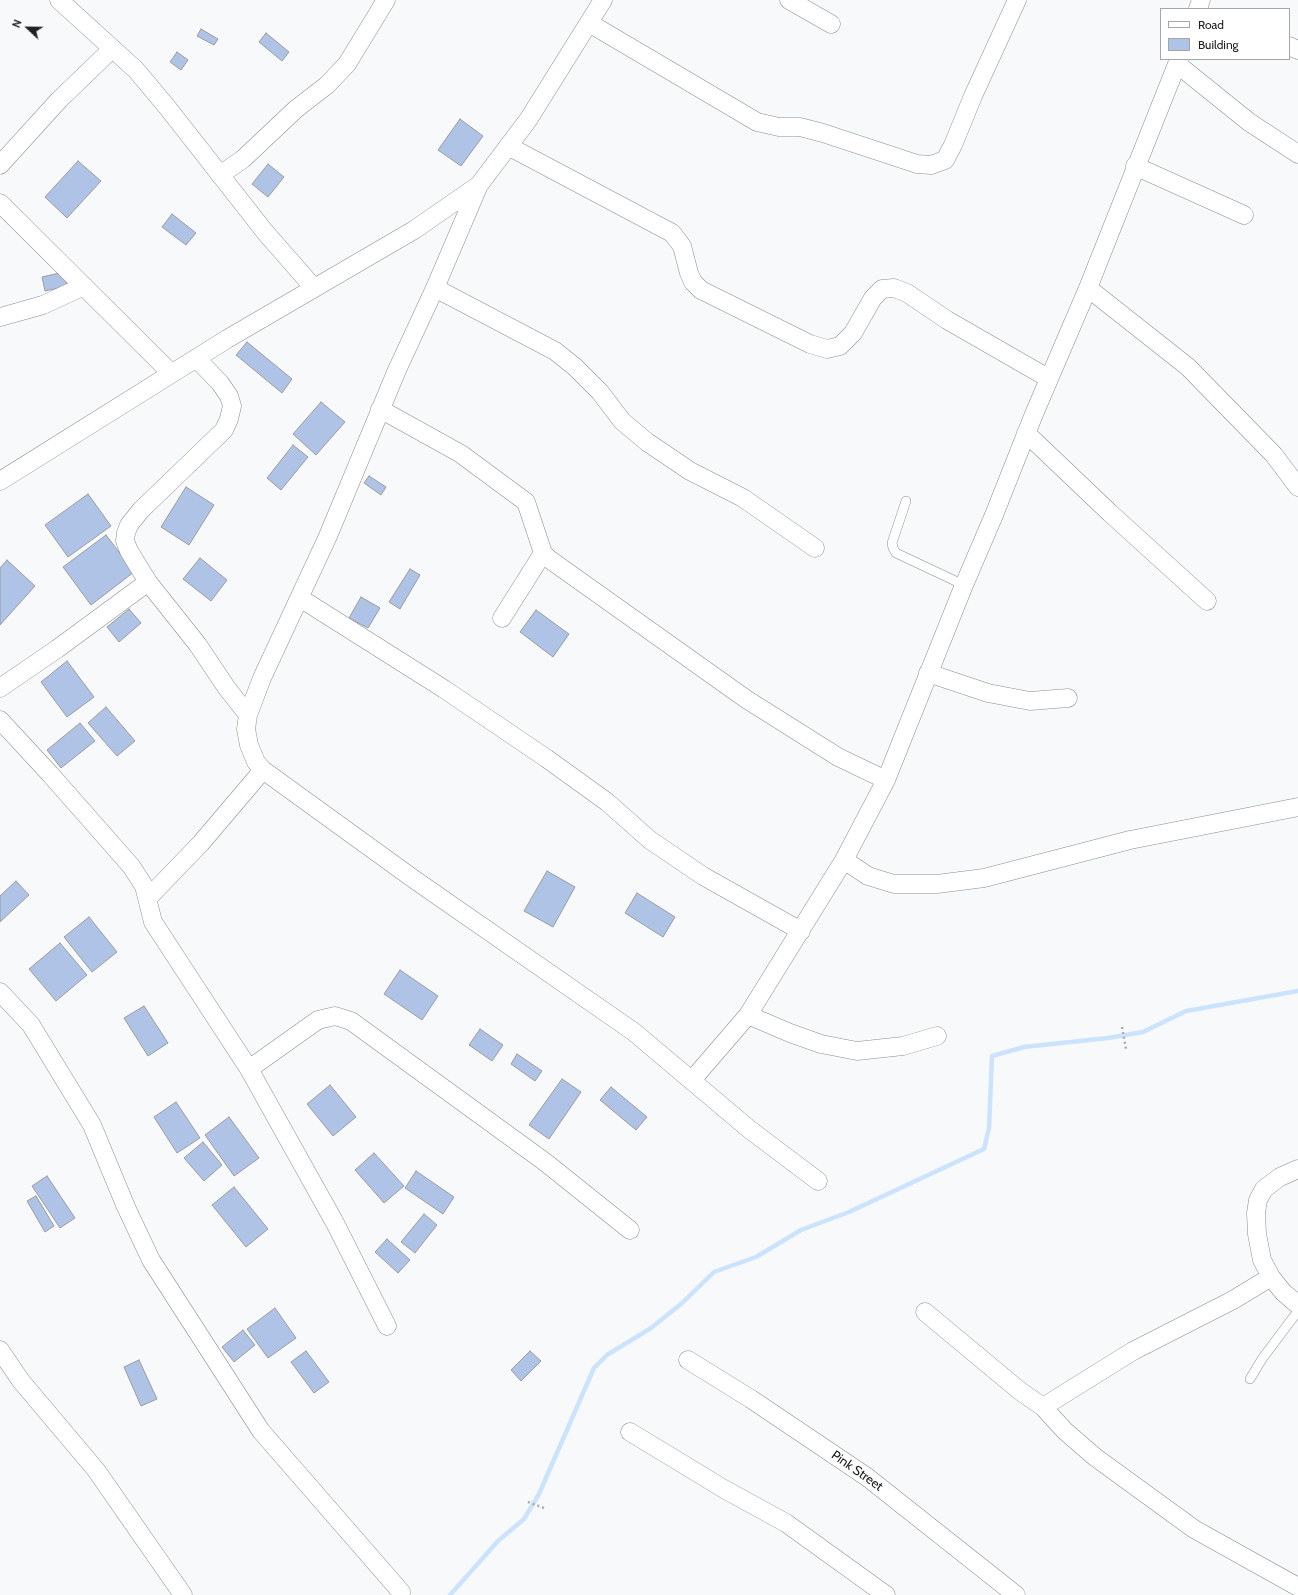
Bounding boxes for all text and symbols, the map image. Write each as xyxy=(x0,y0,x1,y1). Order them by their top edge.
north arrow xyxy=(8,8,48,48)
legend xyxy=(1160,8,1290,60)
text: N xyxy=(9,17,25,30)
text: Road xyxy=(1198,17,1224,32)
text: Building xyxy=(1198,37,1239,52)
street label: Pink Street xyxy=(828,1448,886,1494)

